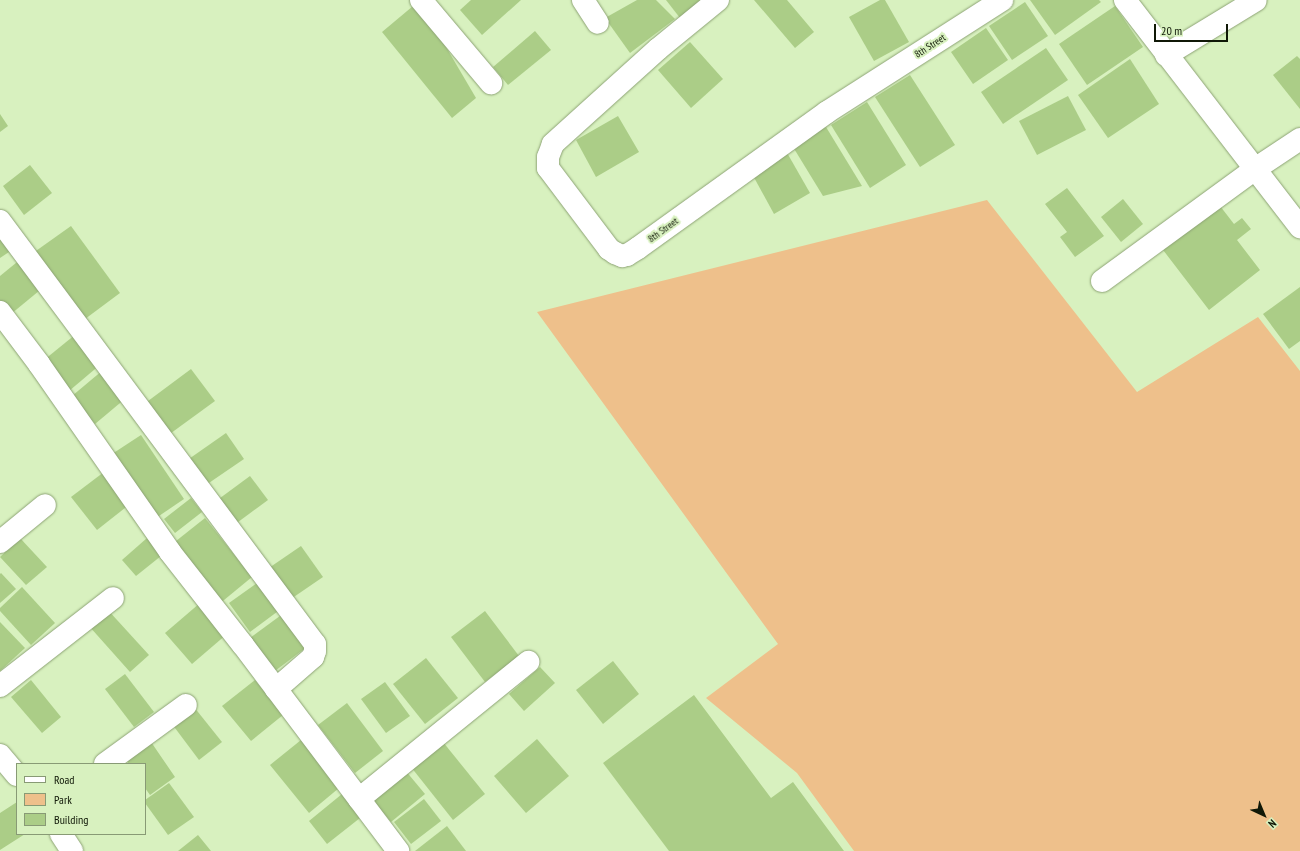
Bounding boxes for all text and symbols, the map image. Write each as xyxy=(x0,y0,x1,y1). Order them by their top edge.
scale bar xyxy=(1156,16,1230,42)
text: 20 m xyxy=(1161,23,1182,38)
street label: 8th Street xyxy=(912,32,948,60)
street label: 8th Street xyxy=(646,215,680,245)
legend xyxy=(16,763,146,835)
text: Road xyxy=(54,772,74,787)
text: Park xyxy=(54,792,72,807)
north arrow xyxy=(1244,795,1284,835)
text: Building xyxy=(54,812,89,827)
text: N xyxy=(1265,817,1279,831)

